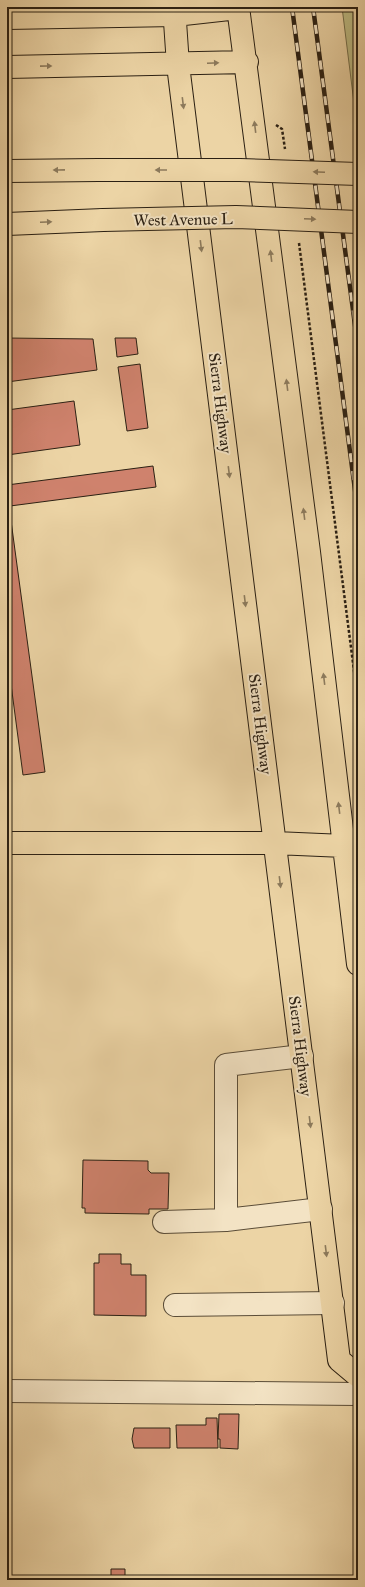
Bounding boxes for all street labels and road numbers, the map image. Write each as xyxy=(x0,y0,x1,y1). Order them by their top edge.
street label: West Avenue L xyxy=(133,209,233,230)
street label: Sierra Highway xyxy=(204,352,236,455)
street label: Sierra Highway xyxy=(244,673,276,776)
street label: Sierra Highway xyxy=(284,995,316,1098)

